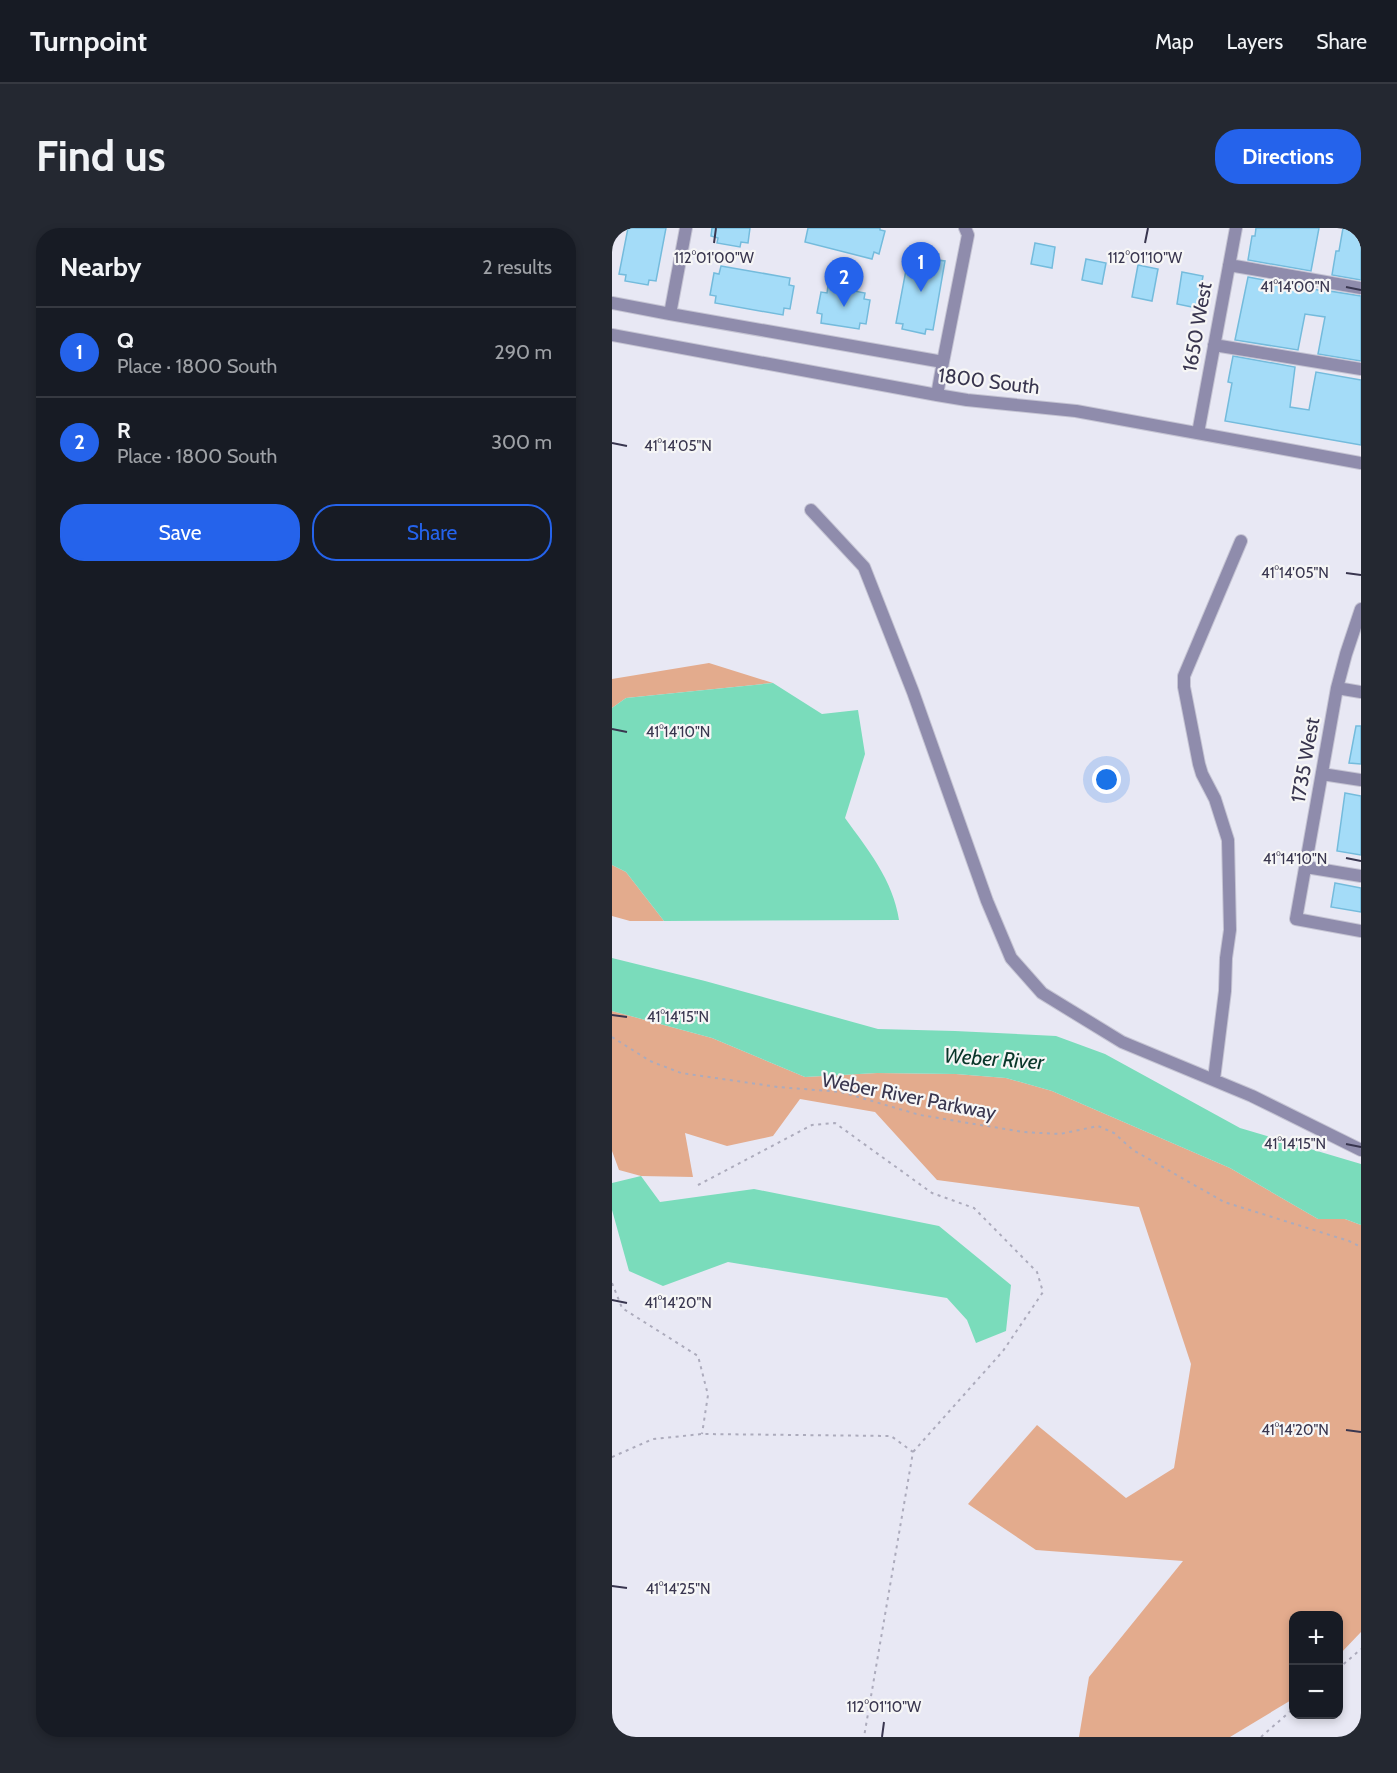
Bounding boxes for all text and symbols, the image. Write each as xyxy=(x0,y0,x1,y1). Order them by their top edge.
text: Turnpoint xyxy=(30,24,147,58)
text: Map xyxy=(1155,29,1194,54)
text: Layers xyxy=(1227,29,1283,54)
text: Share xyxy=(1316,29,1367,54)
button: Directions xyxy=(1215,129,1361,184)
text: Find us xyxy=(36,130,165,182)
pin: 1 xyxy=(902,242,940,292)
text: 112°01'00"W xyxy=(674,249,755,267)
text: 112°01'10"W xyxy=(1108,249,1183,267)
text: Nearby xyxy=(60,251,141,283)
text: 2 results xyxy=(482,255,552,279)
pin: 2 xyxy=(824,257,864,307)
text: 41°14'00"N xyxy=(1260,278,1330,296)
street label: 1650 West xyxy=(1177,280,1217,374)
text: Q xyxy=(117,327,134,354)
text: 1 xyxy=(76,340,83,364)
text: 290 m xyxy=(494,340,552,364)
text: Place · 1800 South xyxy=(117,354,277,378)
street label: 1800 South xyxy=(937,363,1041,399)
text: R xyxy=(117,417,131,444)
text: 2 xyxy=(74,430,85,454)
text: 300 m xyxy=(491,430,552,454)
text: 41°14'05"N xyxy=(644,437,712,455)
text: Place · 1800 South xyxy=(117,444,277,468)
button: Save xyxy=(60,504,300,561)
button: Share xyxy=(312,504,552,561)
text: 41°14'05"N xyxy=(1261,564,1329,582)
street label: 1735 West xyxy=(1286,715,1324,804)
text: 41°14'10"N xyxy=(646,723,710,741)
your location xyxy=(1092,765,1121,794)
text: 41°14'10"N xyxy=(1263,850,1327,868)
text: 41°14'15"N xyxy=(647,1008,709,1026)
water label: Weber River xyxy=(943,1043,1046,1075)
street label: Weber River Parkway xyxy=(820,1067,998,1125)
text: 41°14'15"N xyxy=(1264,1135,1326,1153)
text: 41°14'20"N xyxy=(644,1294,712,1312)
text: 41°14'20"N xyxy=(1261,1421,1329,1439)
text: 41°14'25"N xyxy=(645,1580,711,1598)
map controls xyxy=(1289,1611,1343,1719)
button: + xyxy=(1289,1611,1343,1665)
button: − xyxy=(1289,1665,1343,1719)
text: 112°01'10"W xyxy=(847,1698,922,1716)

